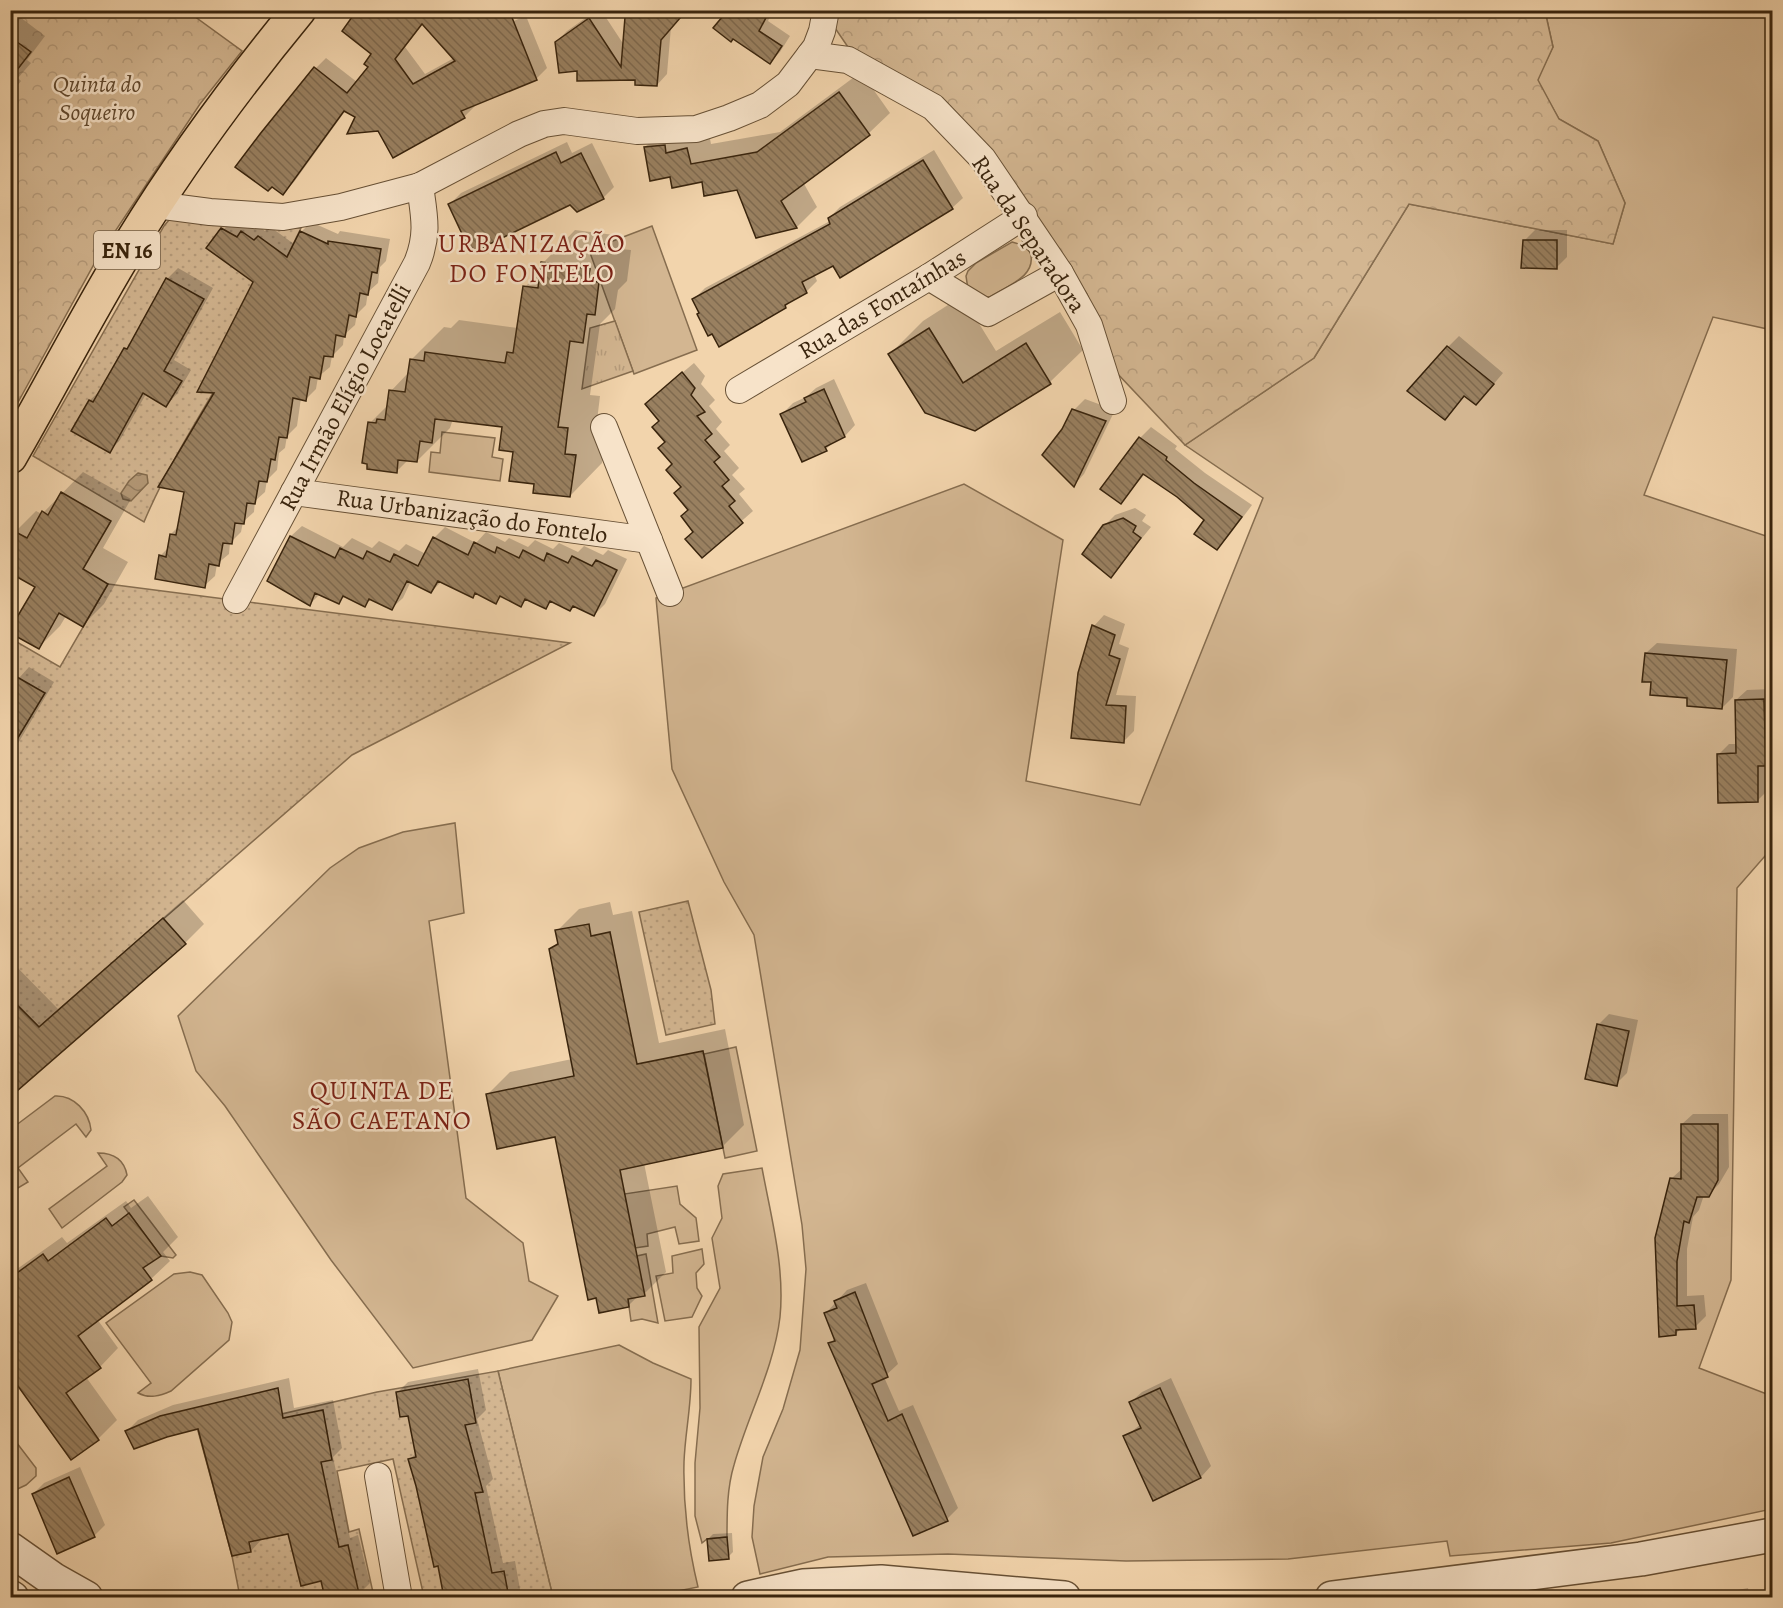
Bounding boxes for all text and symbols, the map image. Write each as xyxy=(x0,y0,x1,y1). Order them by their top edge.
park label: Quinta do Soqueiro xyxy=(53,68,141,128)
street label: Rua da Separadora xyxy=(964,149,1094,320)
district label: URBANIZAÇÃO DO FONTELO xyxy=(438,226,626,291)
road number: EN 16 xyxy=(94,231,160,269)
street label: Rua das Fontaínhas xyxy=(792,241,972,367)
street label: Rua Irmão Elígio Locatelli xyxy=(271,278,419,516)
street label: Rua Urbanização do Fontelo xyxy=(334,481,610,551)
district label: QUINTA DE SÃO CAETANO xyxy=(292,1073,472,1138)

